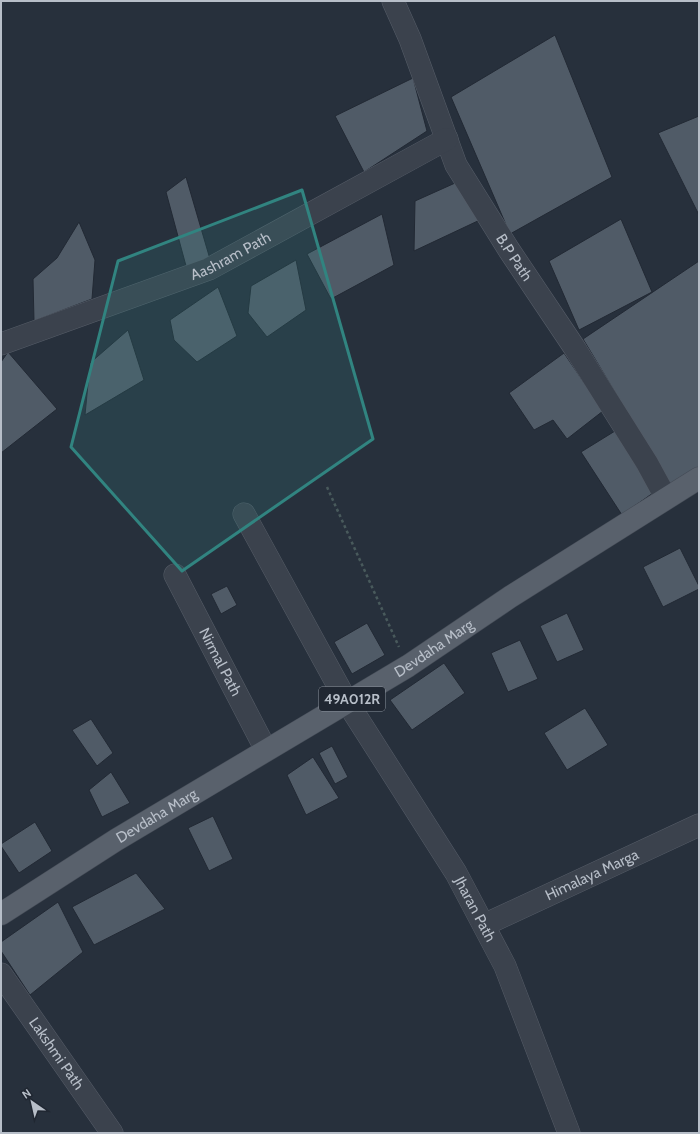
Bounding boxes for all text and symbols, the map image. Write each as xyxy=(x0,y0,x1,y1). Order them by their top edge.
street label: Aashram Path xyxy=(188,228,274,284)
street label: B.P Path xyxy=(492,231,536,284)
street label: Devdaha Marg xyxy=(391,615,477,681)
street label: Nirmal Path xyxy=(195,625,245,699)
road number: 49A012R xyxy=(319,687,385,711)
street label: Devdaha Marg xyxy=(113,784,201,847)
street label: Himalaya Marga xyxy=(542,845,642,904)
street label: Jharan Path xyxy=(450,873,500,945)
street label: Lakshmi Path xyxy=(25,1014,88,1093)
north arrow xyxy=(12,1082,52,1122)
text: N xyxy=(19,1086,34,1102)

